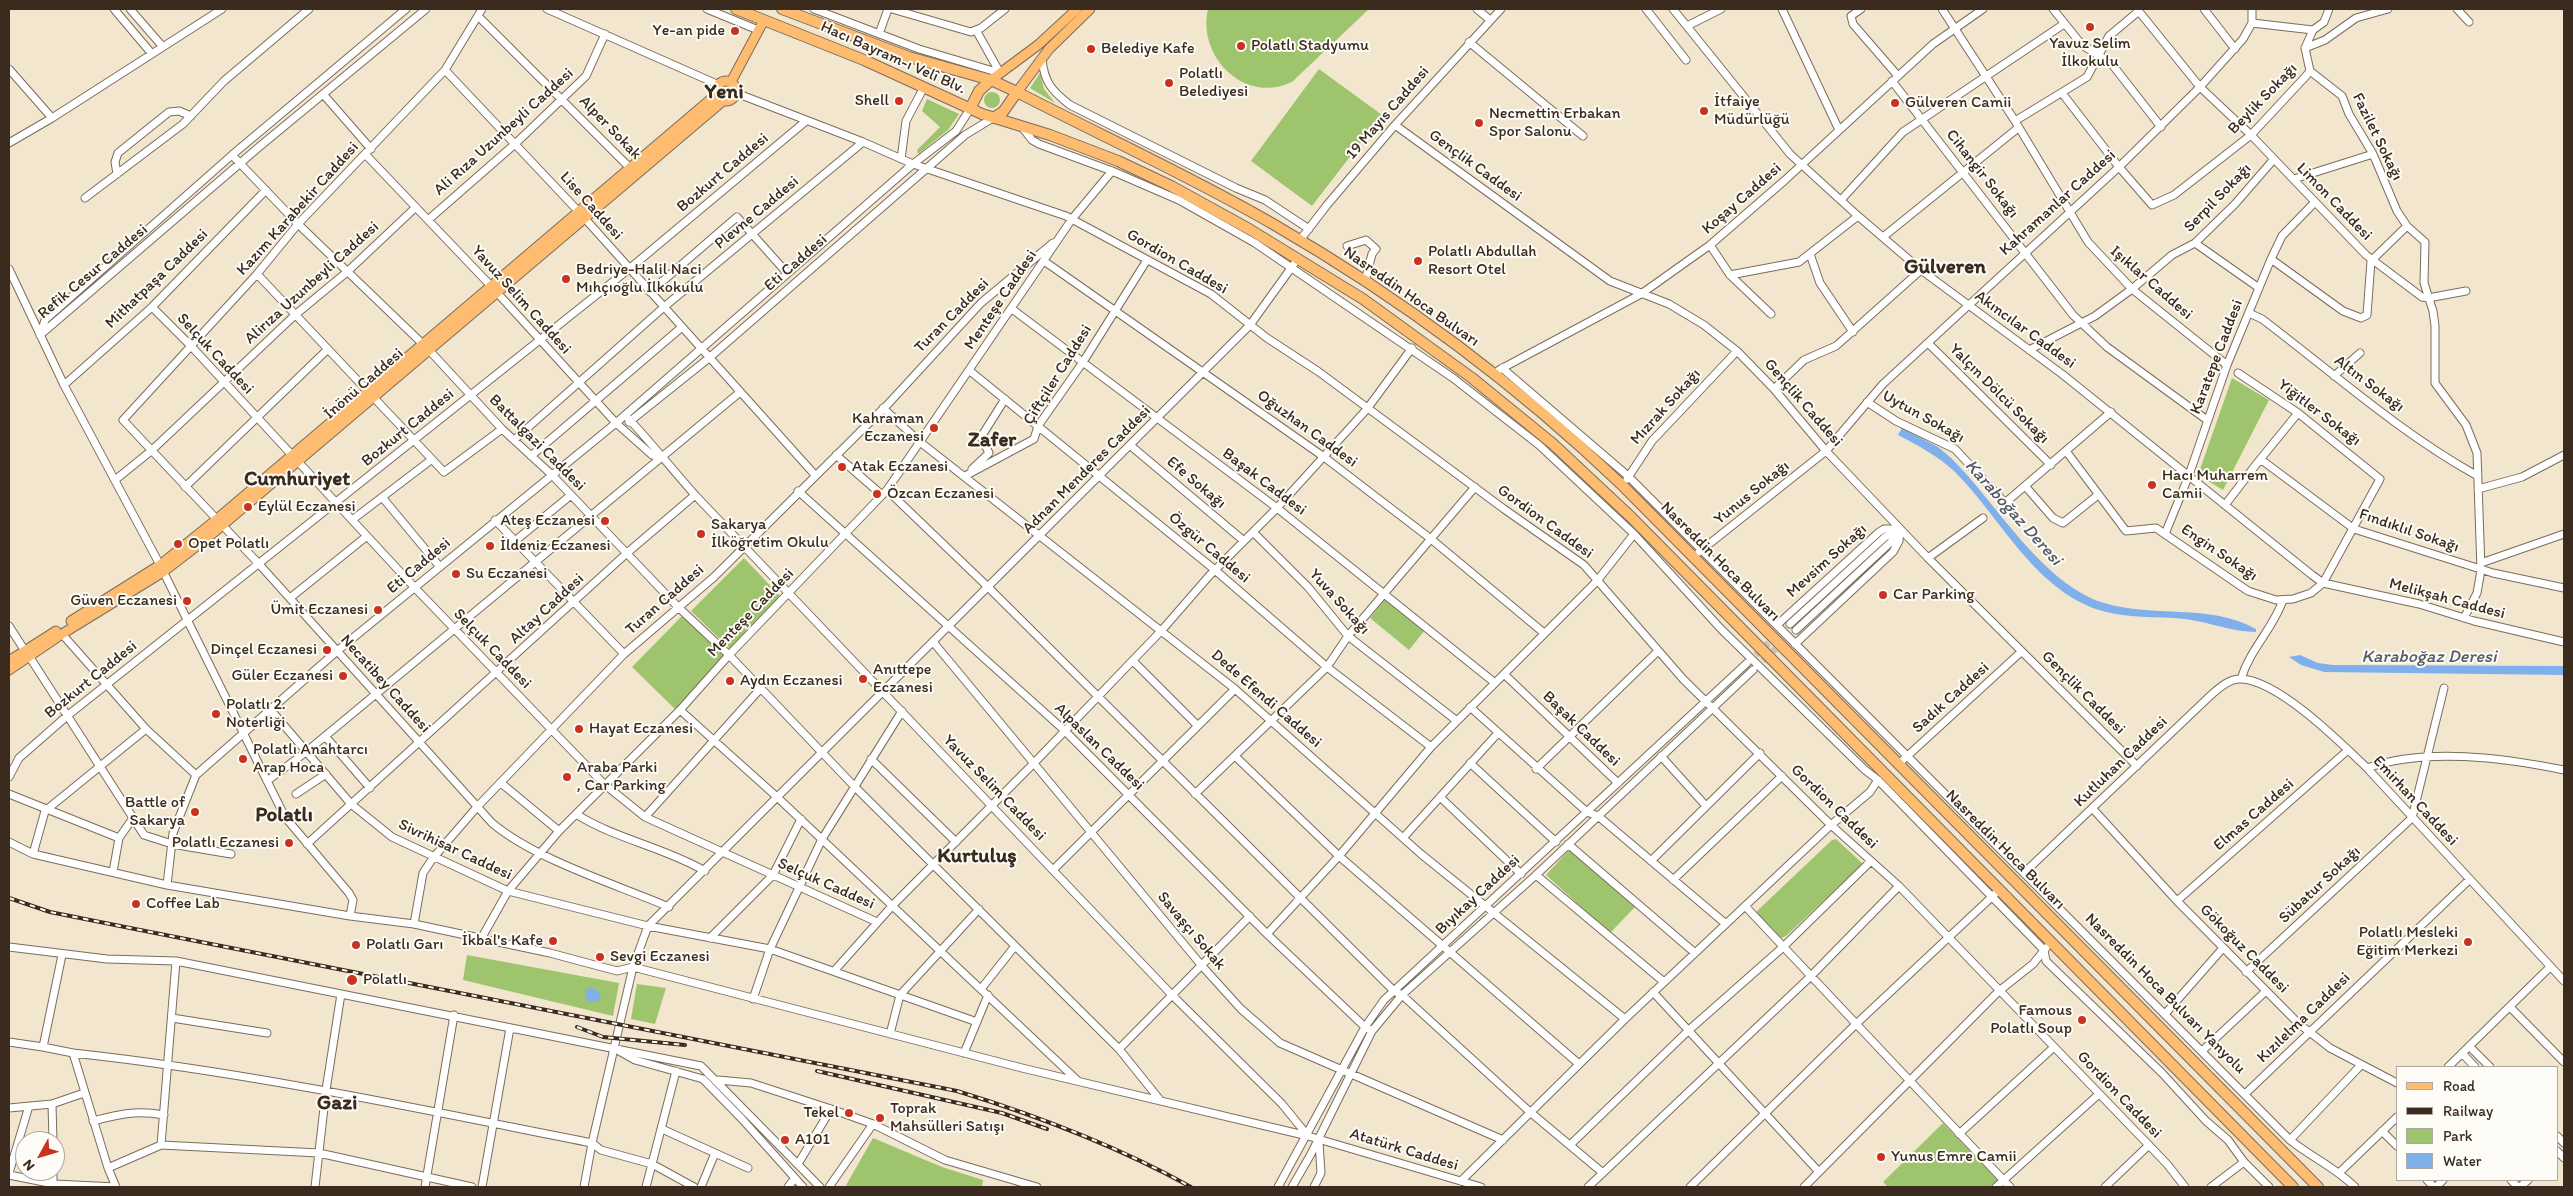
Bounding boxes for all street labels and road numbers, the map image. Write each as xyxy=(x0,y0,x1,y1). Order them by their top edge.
street label: Hacı Bayram-ı Velî Blv. xyxy=(817,17,969,99)
street label: Beylik Sokağı xyxy=(2224,59,2302,139)
street label: 19 Mayıs Caddesi xyxy=(1342,62,1434,164)
street label: Ali Rıza Uzunbeyli Caddesi xyxy=(430,64,578,200)
street label: Fazilet Sokağı xyxy=(2348,90,2406,184)
street label: Alper Sokak xyxy=(575,92,645,164)
street label: Gençlik Caddesi xyxy=(1425,126,1525,206)
street label: Cihangir Sokağı xyxy=(1941,126,2023,222)
street label: Bozkurt Caddesi xyxy=(673,129,773,217)
street label: Kazım Karabekir Caddesi xyxy=(233,138,363,280)
street label: Kahramanlar Caddesi xyxy=(1996,146,2120,260)
street label: Koşay Caddesi xyxy=(1698,159,1786,239)
street label: Serpil Sokağı xyxy=(2180,159,2256,237)
street label: Limon Caddesi xyxy=(2292,159,2376,245)
street label: Lise Caddesi xyxy=(555,168,627,244)
street label: Plevne Caddesi xyxy=(711,172,803,254)
street label: Alirıza Uzunbeyli Caddesi xyxy=(241,218,383,348)
street label: Refik Cesur Caddesi xyxy=(34,220,152,324)
street label: Mithatpaşa Caddesi xyxy=(102,225,212,333)
street label: Gordion Caddesi xyxy=(1123,225,1231,299)
street label: Eti Caddesi xyxy=(760,230,832,296)
street label: Yavuz Selim Caddesi xyxy=(467,242,575,358)
street label: Işıklar Caddesi xyxy=(2106,242,2196,324)
street label: Nasreddin Hoca Bulvarı xyxy=(1339,243,1483,351)
street label: Menteşe Caddesi xyxy=(961,246,1041,354)
street label: Turan Caddesi xyxy=(911,275,993,357)
street label: Akıncılar Caddesi xyxy=(1971,287,2079,373)
street label: Karatepe Caddesi xyxy=(2186,297,2248,417)
street label: Selçuk Caddesi xyxy=(173,309,257,399)
street label: Çiftçiler Caddesi xyxy=(1020,321,1096,429)
street label: Yalçın Dölcü Sokağı xyxy=(1945,340,2053,448)
street label: İnönü Caddesi xyxy=(320,344,408,424)
street label: Altın Sokağı xyxy=(2330,351,2408,417)
street label: Gençlik Caddesi xyxy=(1759,355,1847,451)
street label: Mızrak Sokağı xyxy=(1627,365,1705,449)
street label: Yiğitler Sokağı xyxy=(2274,375,2364,451)
street label: Bozkurt Caddesi xyxy=(358,385,458,471)
street label: Oğuzhan Caddesi xyxy=(1253,386,1361,472)
street label: Uytun Sokağı xyxy=(1878,386,1968,448)
street label: Battalgazi Caddesi xyxy=(485,391,589,495)
street label: Adnan Menderes Caddesi xyxy=(1019,402,1155,538)
street label: Başak Caddesi xyxy=(1218,444,1310,520)
street label: Efe Sokağı xyxy=(1162,453,1230,513)
street label: Yunus Sokağı xyxy=(1710,457,1794,529)
street label: Gordion Caddesi xyxy=(1493,481,1597,563)
street label: Nasreddin Hoca Bulvarı xyxy=(1656,498,1784,626)
street label: Fındıklıl Sokağı xyxy=(2356,505,2462,557)
street label: Özgür Caddesi xyxy=(1164,508,1254,588)
street label: Mevsim Sokağı xyxy=(1783,520,1871,602)
street label: Engin Sokağı xyxy=(2177,520,2261,586)
street label: Eti Caddesi xyxy=(383,534,455,598)
street label: Turan Caddesi xyxy=(622,561,708,639)
street label: Menteşe Caddesi xyxy=(704,565,798,661)
street label: Yuva Sokağı xyxy=(1305,565,1373,639)
street label: Altay Caddesi xyxy=(506,570,588,648)
street label: Melikşah Caddesi xyxy=(2387,574,2507,624)
street label: Selçuk Caddesi xyxy=(449,605,535,693)
street label: Necatibey Caddesi xyxy=(336,631,434,737)
street label: Bozkurt Caddesi xyxy=(41,637,141,723)
street label: Dede Efendi Caddesi xyxy=(1207,646,1325,752)
street label: Gençlik Caddesi xyxy=(2037,647,2129,739)
street label: Sadık Caddesi xyxy=(1909,658,1993,738)
street label: Başak Caddesi xyxy=(1538,687,1624,771)
street label: Alpaslan Caddesi xyxy=(1050,699,1148,795)
street label: Kutluhan Caddesi xyxy=(2070,713,2172,811)
street label: Yavuz Selim Caddesi xyxy=(939,731,1049,845)
street label: Emirhan Caddesi xyxy=(2368,752,2462,850)
street label: Gordion Caddesi xyxy=(1786,761,1882,853)
street label: Elmas Caddesi xyxy=(2210,775,2298,855)
street label: Nasreddin Hoca Bulvarı xyxy=(1941,786,2069,914)
street label: Sivrihisar Caddesi xyxy=(395,815,515,885)
street label: Sübatur Sokağı xyxy=(2275,842,2365,928)
street label: Bıyıkay Caddesi xyxy=(1432,851,1524,939)
street label: Selçuk Caddesi xyxy=(775,854,877,914)
street label: Savaşçı Sokak xyxy=(1153,888,1229,974)
street label: Gökoğuz Caddesi xyxy=(2195,900,2293,998)
street label: Nasreddin Hoca Bulvarı Yanyolu xyxy=(2081,910,2249,1078)
street label: Kızılelma Caddesi xyxy=(2253,969,2355,1067)
street label: Gordion Caddesi xyxy=(2073,1047,2165,1143)
street label: Atatürk Caddesi xyxy=(1347,1124,1461,1176)

